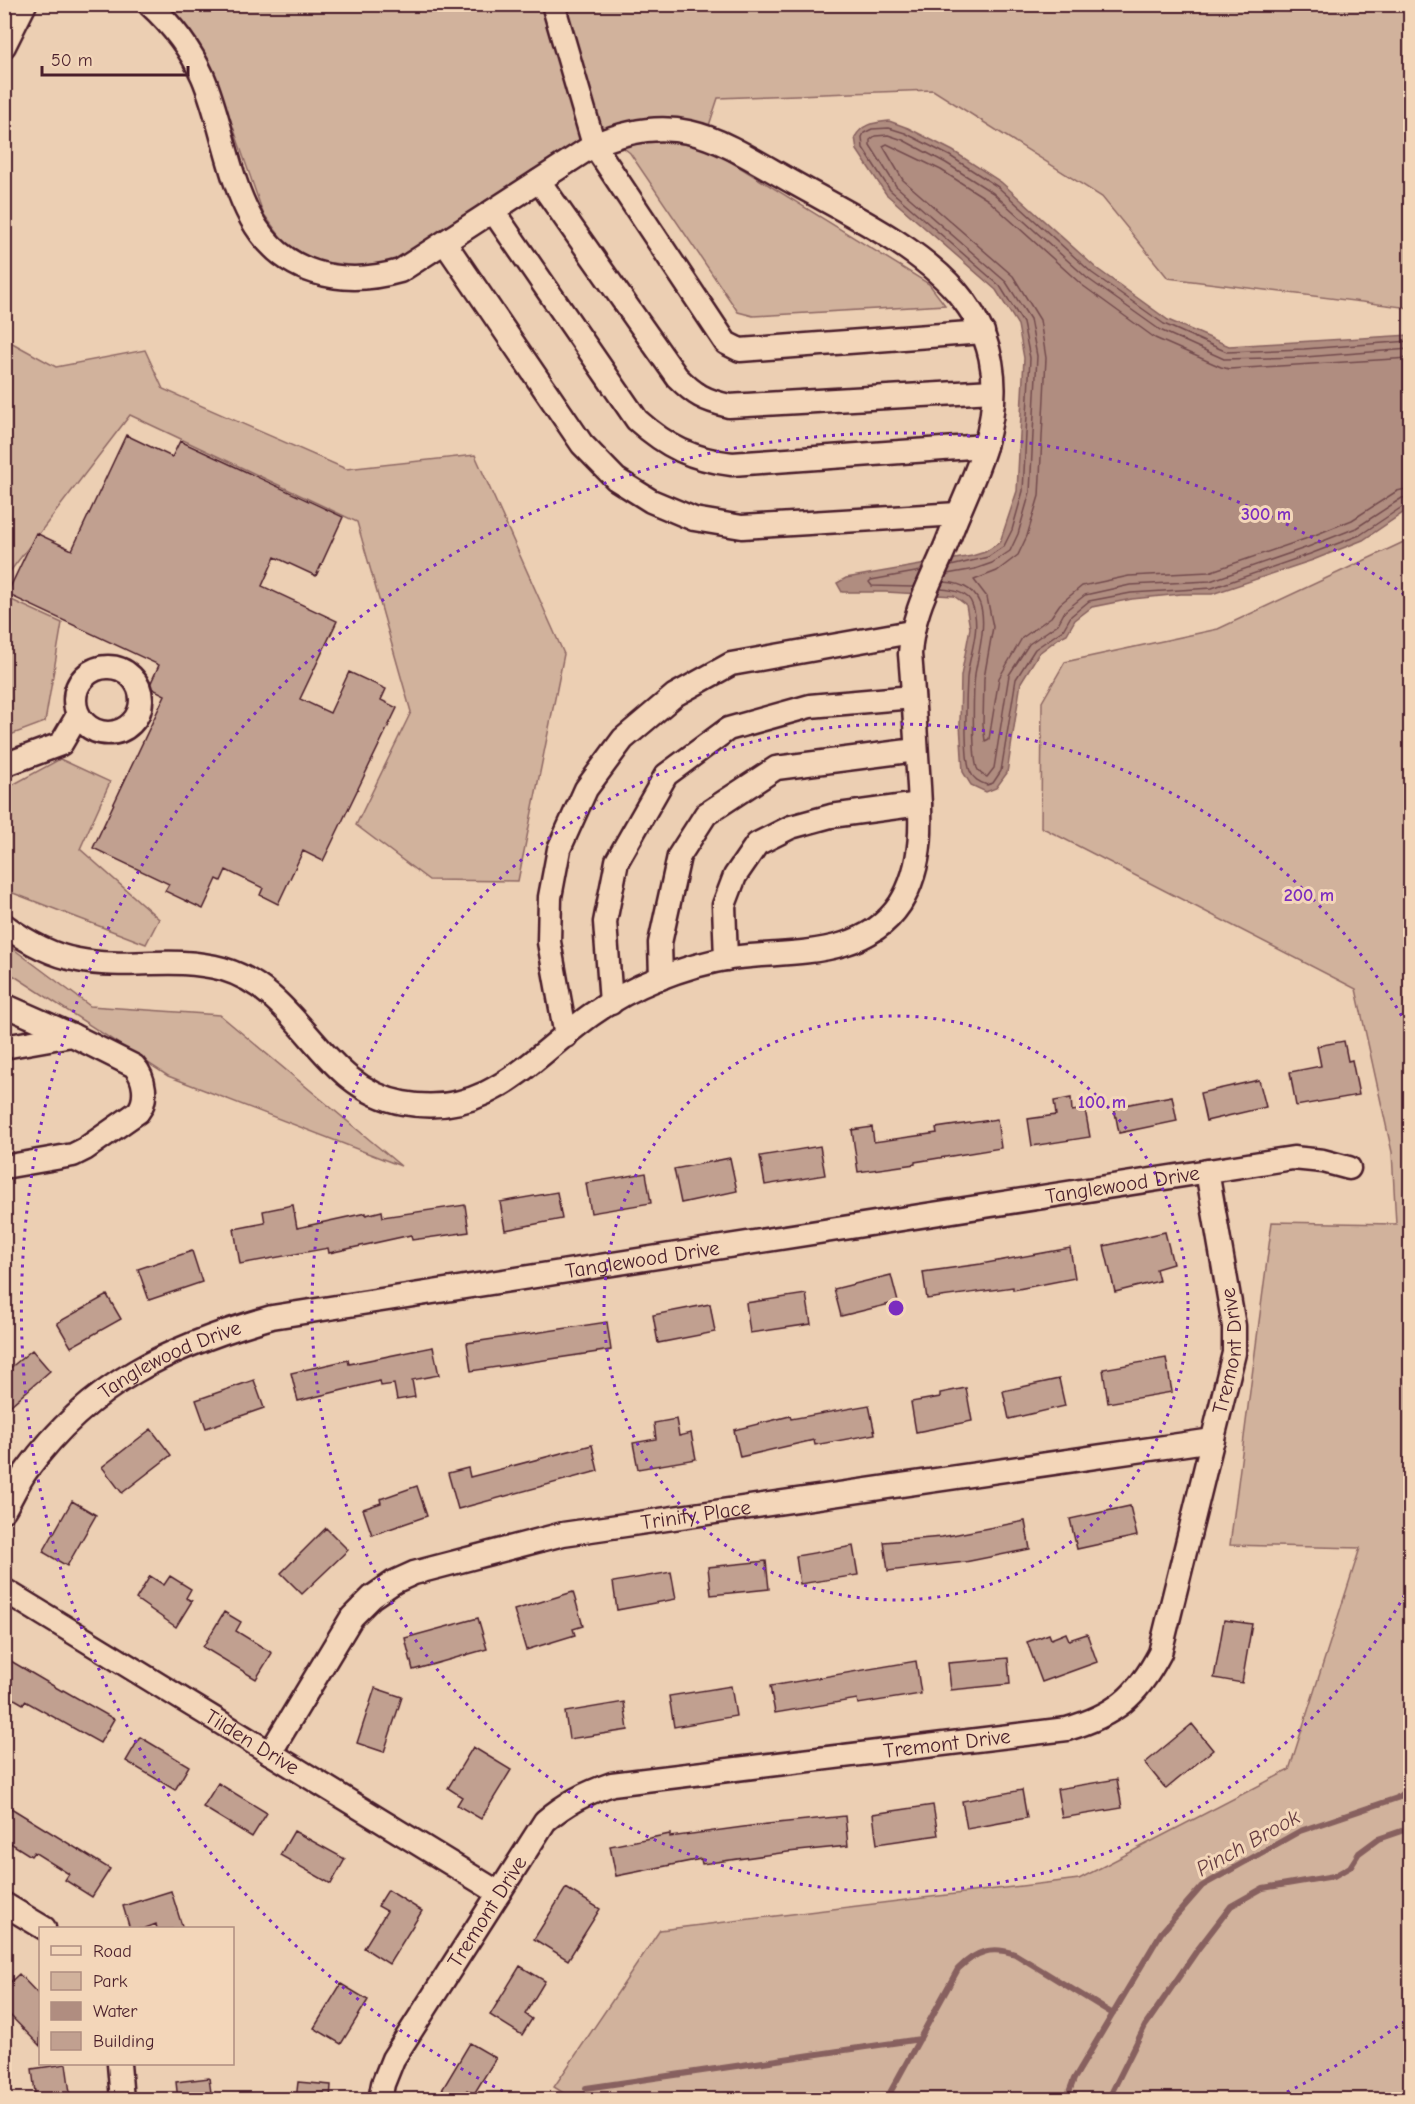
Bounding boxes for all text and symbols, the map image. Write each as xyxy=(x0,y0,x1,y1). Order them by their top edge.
scale bar xyxy=(42,39,188,77)
text: 50 m xyxy=(51,50,93,71)
text: 300 m xyxy=(1241,504,1291,525)
text: 200 m xyxy=(1284,885,1334,906)
text: 100 m xyxy=(1078,1092,1126,1113)
street label: Tanglewood Drive xyxy=(1044,1161,1201,1208)
street label: Tanglewood Drive xyxy=(564,1235,721,1283)
street label: Tremont Drive xyxy=(1207,1286,1246,1416)
centre of rings xyxy=(886,1298,906,1318)
street label: Tanglewood Drive xyxy=(94,1315,244,1404)
street label: Trinity Place xyxy=(639,1495,752,1535)
street label: Tilden Drive xyxy=(201,1704,304,1780)
street label: Tremont Drive xyxy=(882,1724,1012,1763)
water label: Pinch Brook xyxy=(1191,1804,1305,1882)
street label: Tremont Drive xyxy=(443,1851,532,1972)
legend xyxy=(39,1927,234,2065)
text: Road xyxy=(93,1941,132,1962)
text: Park xyxy=(93,1971,128,1992)
text: Water xyxy=(93,2001,138,2022)
text: Building xyxy=(93,2031,155,2052)

